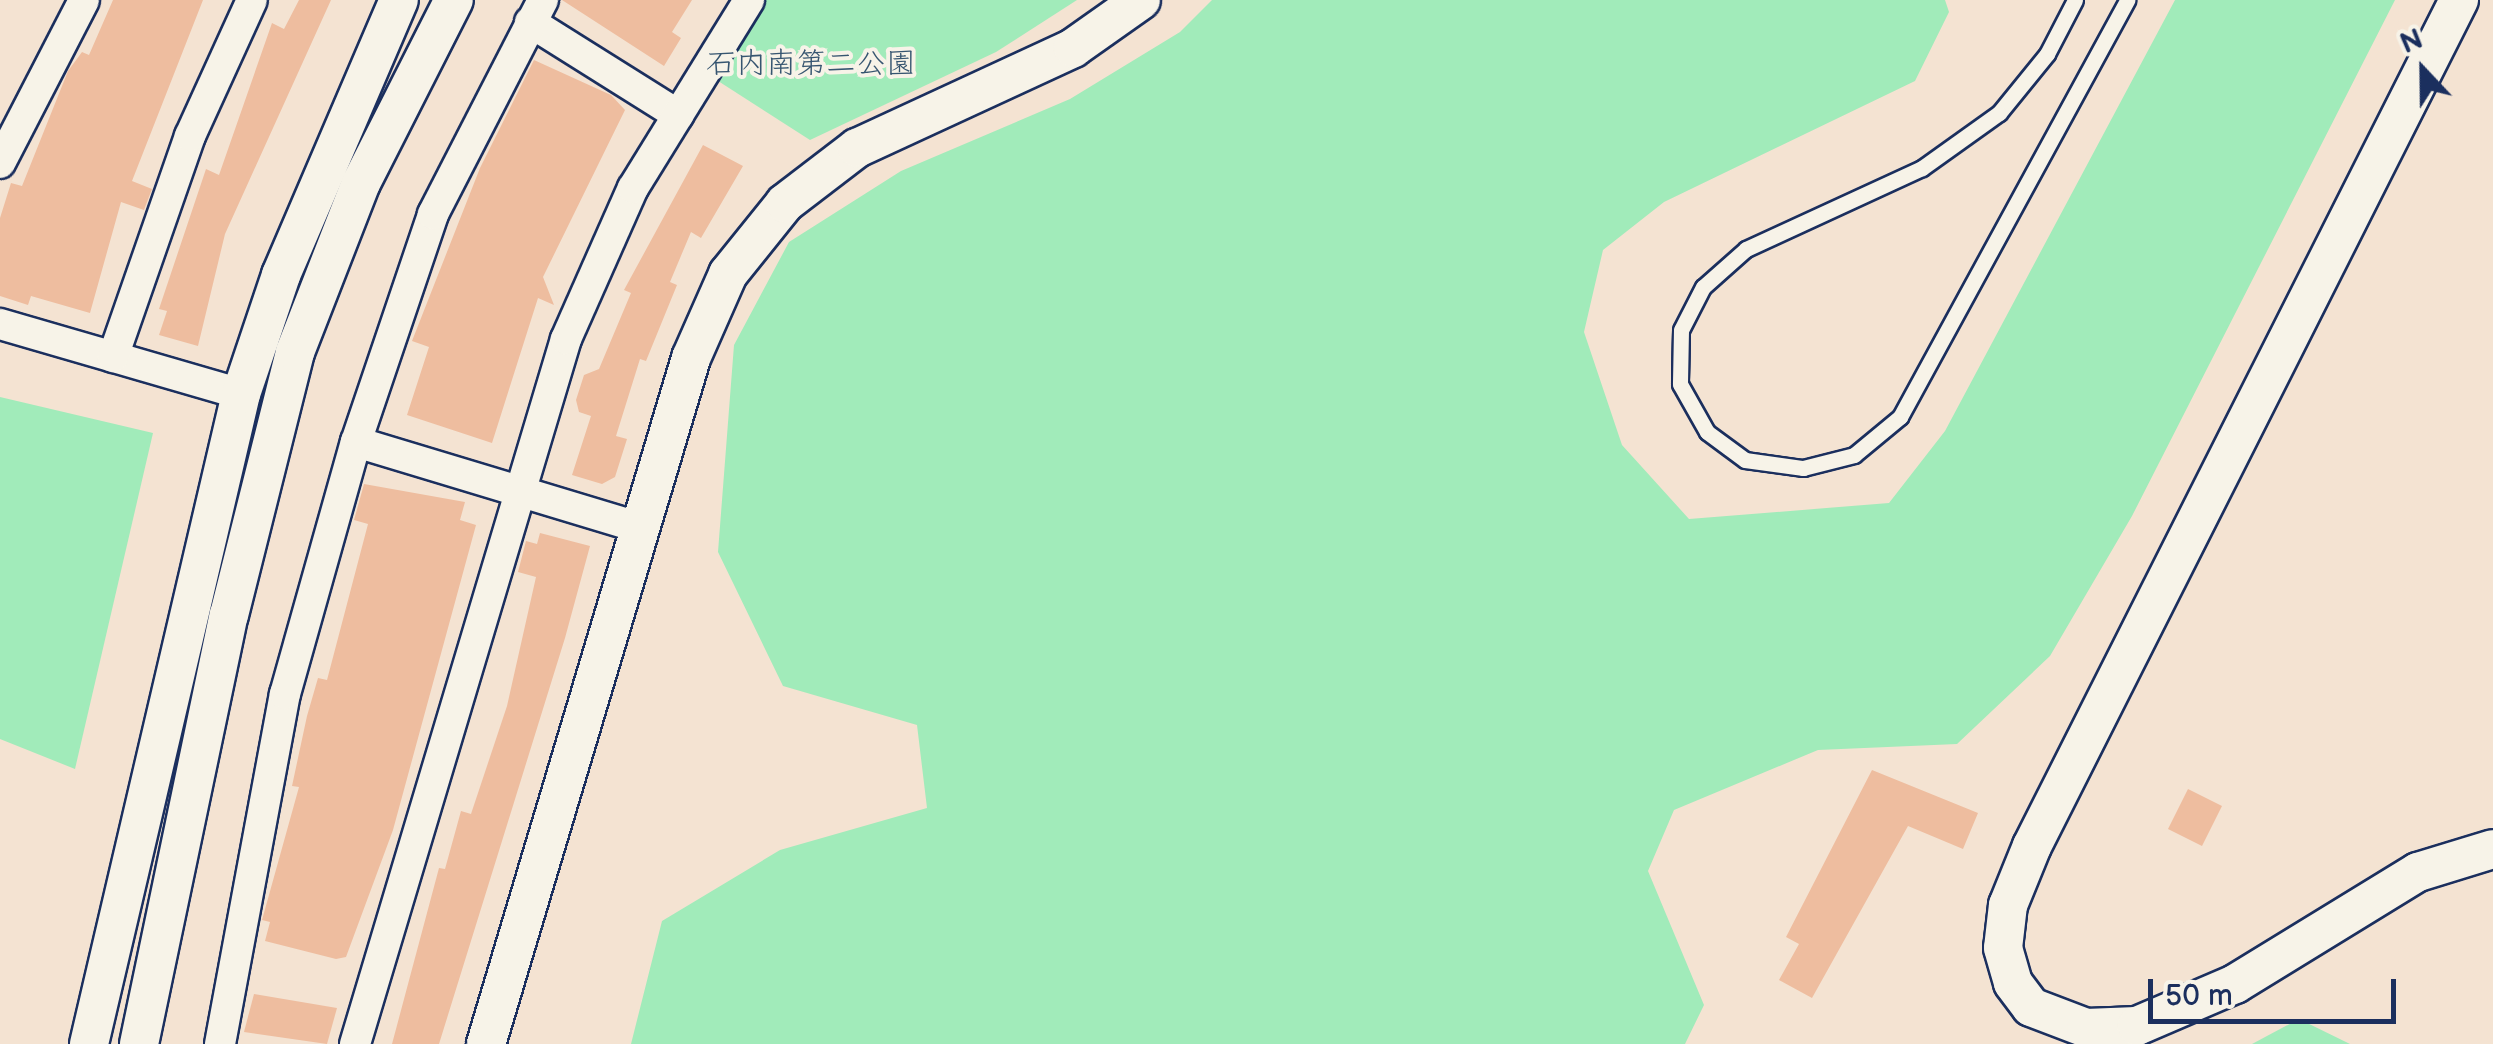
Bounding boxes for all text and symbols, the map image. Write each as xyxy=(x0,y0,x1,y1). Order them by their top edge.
north arrow xyxy=(2373,20,2473,120)
text: N xyxy=(2396,22,2428,61)
park label: 石内南第二公園 xyxy=(706,46,916,82)
scale bar xyxy=(2153,959,2400,1021)
text: 50 m xyxy=(2165,978,2233,1014)

